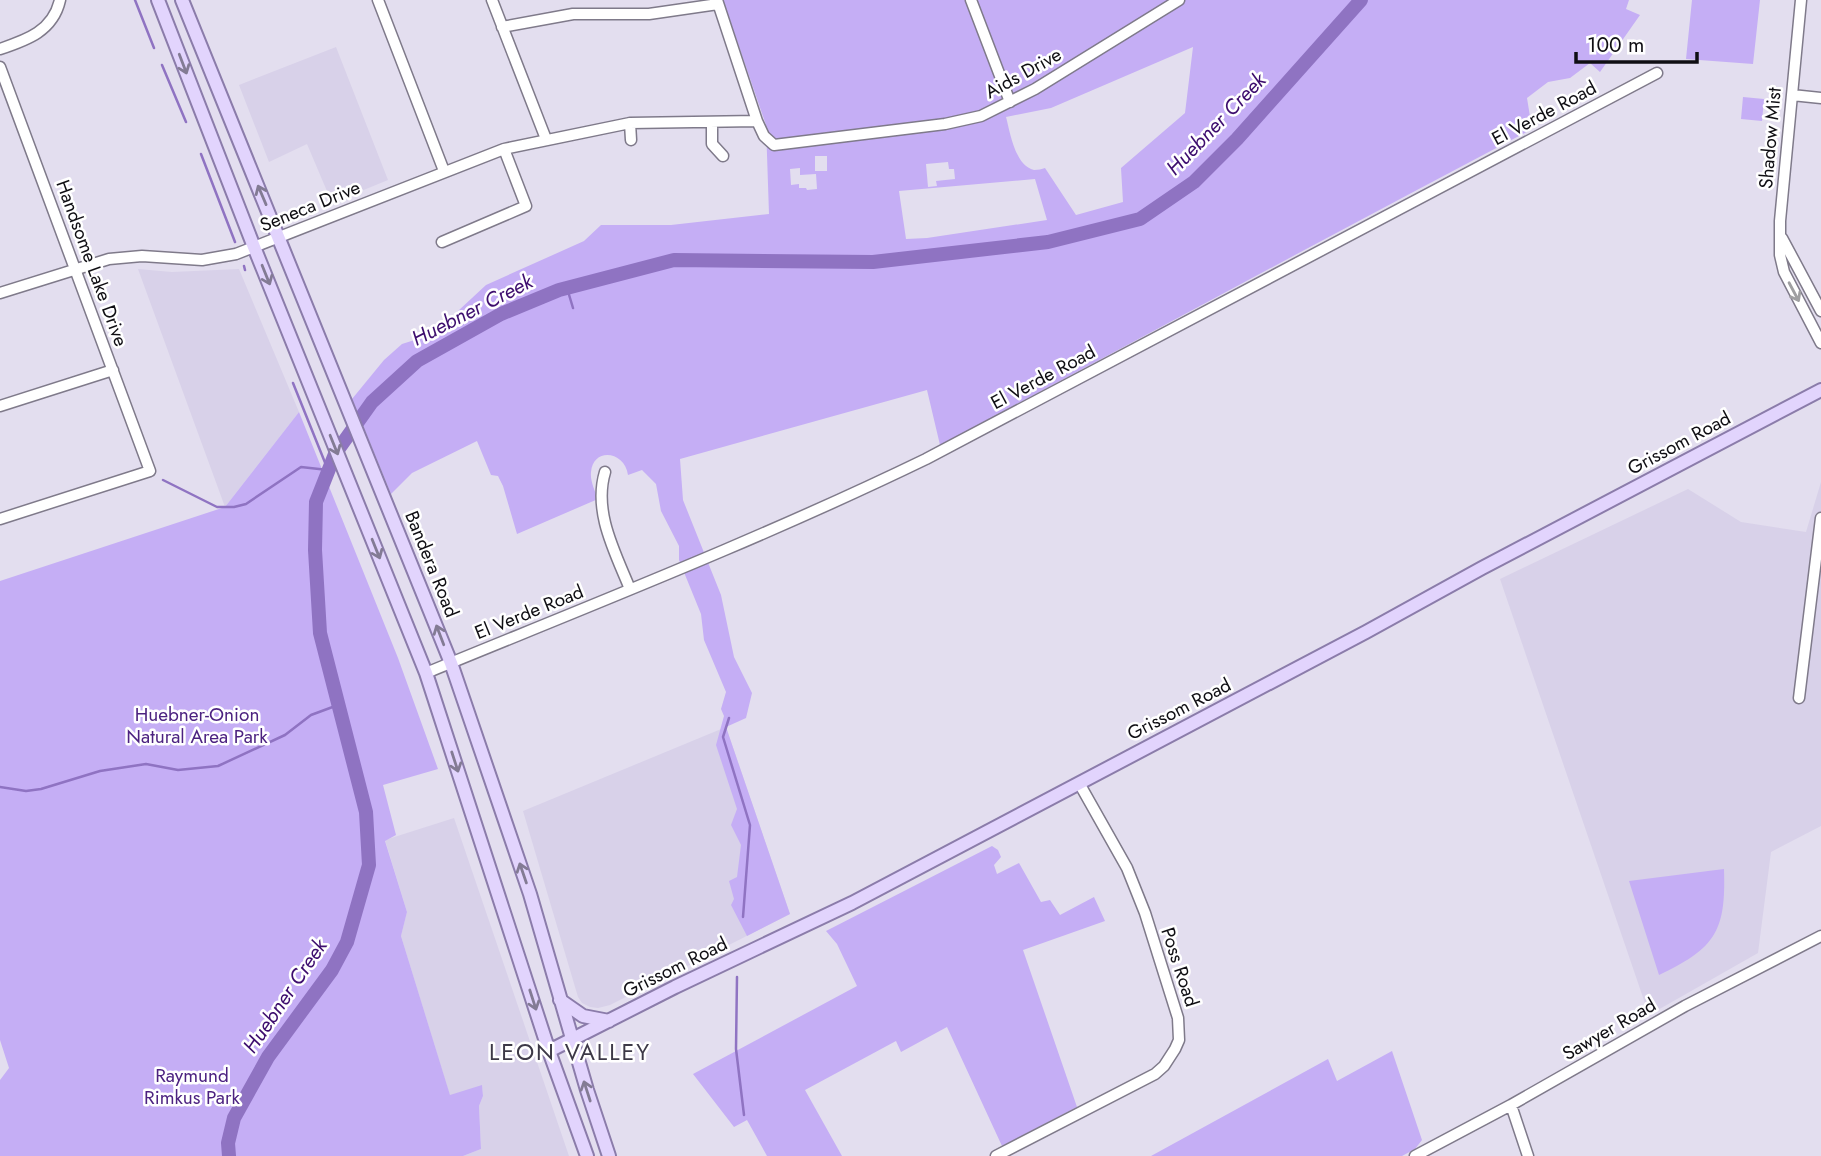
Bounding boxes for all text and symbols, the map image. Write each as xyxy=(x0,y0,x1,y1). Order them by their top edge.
scale bar xyxy=(1576,21,1697,65)
text: 100 m xyxy=(1587,30,1644,60)
street label: Aids Drive xyxy=(980,41,1066,105)
one-way arrow xyxy=(178,52,191,74)
water label: Huebner Creek xyxy=(1159,65,1274,182)
street label: El Verde Road xyxy=(1487,74,1601,152)
street label: Shadow Mist xyxy=(1752,86,1788,190)
street label: Seneca Drive xyxy=(256,174,364,238)
street label: Handsome Lake Drive xyxy=(49,176,135,350)
one-way arrow xyxy=(254,184,267,206)
one-way arrow xyxy=(260,264,273,286)
water label: Huebner Creek xyxy=(406,266,539,353)
one-way arrow xyxy=(1788,281,1801,302)
street label: El Verde Road xyxy=(986,338,1100,416)
street label: Grissom Road xyxy=(1623,404,1735,482)
one-way arrow xyxy=(328,433,341,455)
street label: Bandera Road xyxy=(398,507,466,621)
one-way arrow xyxy=(370,537,383,559)
street label: El Verde Road xyxy=(471,578,587,646)
one-way arrow xyxy=(433,625,445,647)
street label: Grissom Road xyxy=(1122,671,1236,747)
park label: Huebner-Onion Natural Area Park xyxy=(126,701,268,750)
one-way arrow xyxy=(450,750,462,772)
one-way arrow xyxy=(516,863,528,885)
street label: Poss Road xyxy=(1154,924,1206,1010)
street label: Grissom Road xyxy=(618,930,732,1004)
water label: Huebner Creek xyxy=(236,932,335,1059)
one-way arrow xyxy=(527,989,540,1011)
street label: Sawyer Road xyxy=(1557,991,1661,1067)
district label: LEON VALLEY xyxy=(489,1035,651,1069)
park label: Raymund Rimkus Park xyxy=(144,1062,241,1111)
one-way arrow xyxy=(580,1081,593,1103)

